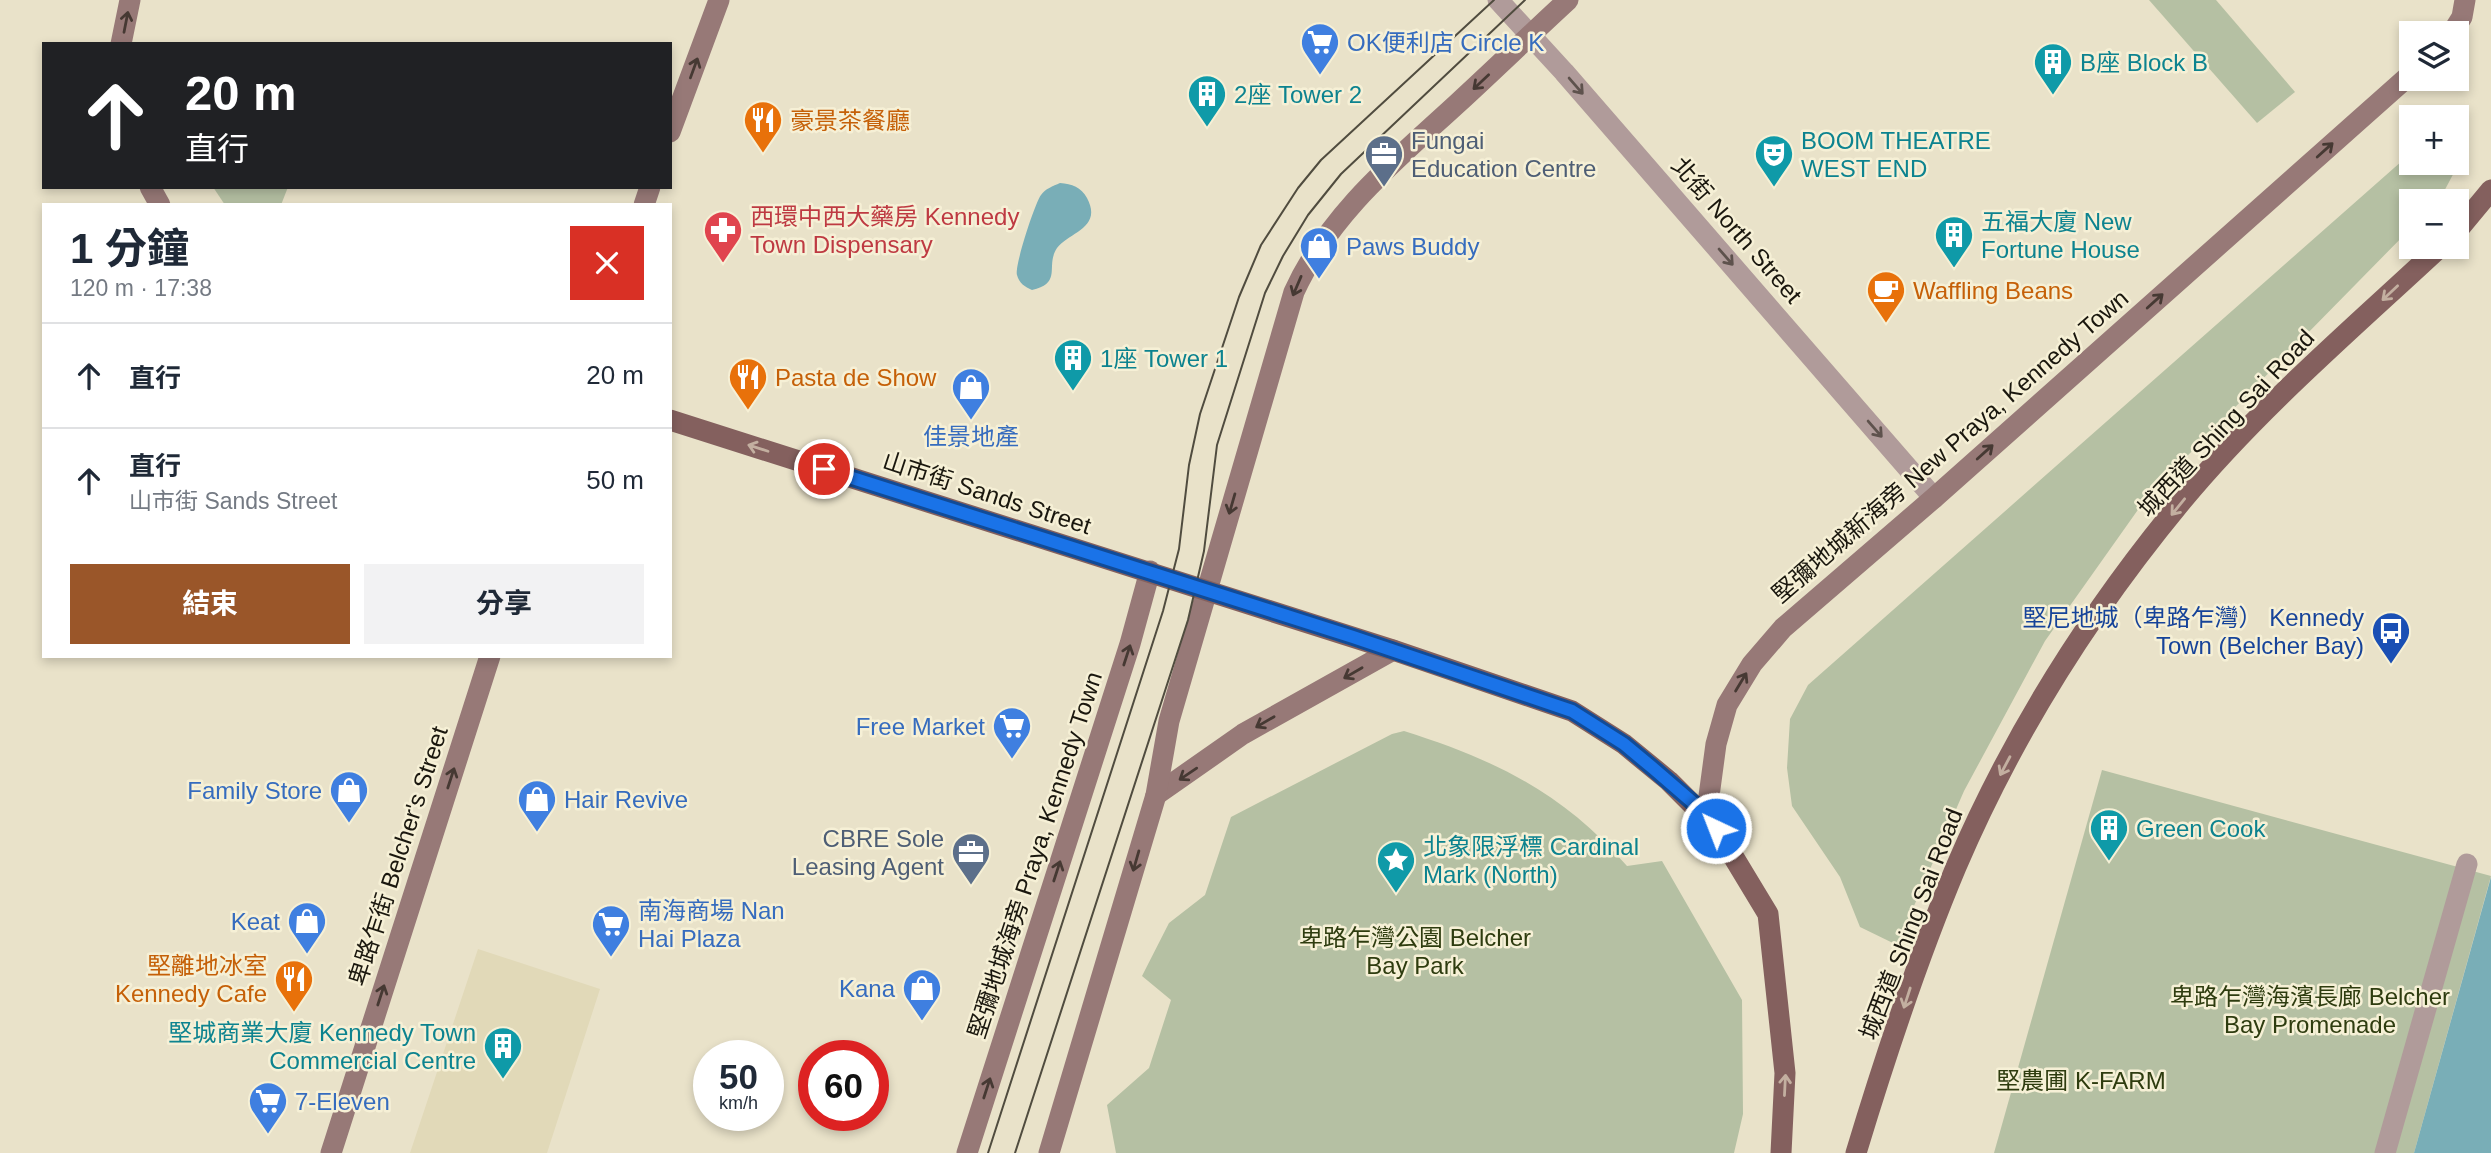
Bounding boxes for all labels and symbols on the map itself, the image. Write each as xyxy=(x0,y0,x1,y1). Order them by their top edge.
one-way arrow xyxy=(119,11,133,34)
supermarket icon: OK便利店 Circle K xyxy=(1299,21,1341,76)
place label: OK便利店 Circle K xyxy=(1347,29,1544,56)
building icon: B座 Block B xyxy=(2032,41,2074,96)
place label: B座 Block B xyxy=(2080,49,2208,76)
one-way arrow xyxy=(689,58,701,80)
building icon: 2座 Tower 2 xyxy=(1186,73,1228,128)
one-way arrow xyxy=(1473,73,1490,90)
one-way arrow xyxy=(1568,77,1584,95)
place label: 2座 Tower 2 xyxy=(1234,81,1362,108)
restaurant icon: 豪景茶餐廳 xyxy=(742,99,784,154)
place label: 豪景茶餐廳 xyxy=(790,107,910,134)
place label: Fungai Education Centre xyxy=(1411,127,1596,182)
place label: BOOM THEATRE WEST END xyxy=(1801,127,1991,182)
office icon: Fungai Education Centre xyxy=(1363,133,1405,188)
theatre icon: BOOM THEATRE WEST END xyxy=(1753,133,1795,188)
one-way arrow xyxy=(2316,142,2334,158)
street label: 北街 North Street xyxy=(1666,152,1808,309)
place label: 西環中西大藥房 Kennedy Town Dispensary xyxy=(750,203,1019,258)
place label: 五福大廈 New Fortune House xyxy=(1981,208,2140,263)
pharmacy icon: 西環中西大藥房 Kennedy Town Dispensary xyxy=(702,209,744,264)
building icon: 五福大廈 New Fortune House xyxy=(1933,214,1975,269)
shop icon: Paws Buddy xyxy=(1298,225,1340,280)
place label: Paws Buddy xyxy=(1346,233,1479,260)
one-way arrow xyxy=(1718,248,1734,266)
cafe icon: Waffling Beans xyxy=(1865,269,1907,324)
one-way arrow xyxy=(1290,275,1303,296)
place label: Waffling Beans xyxy=(1913,277,2073,304)
street label: 堅彌地城新海旁 New Praya, Kennedy Town xyxy=(1767,284,2133,608)
one-way arrow xyxy=(2382,285,2399,302)
one-way arrow xyxy=(2145,293,2163,309)
street label: 城西道 Shing Sai Road xyxy=(2132,324,2320,522)
building icon: 1座 Tower 1 xyxy=(1052,337,1094,392)
place label: 1座 Tower 1 xyxy=(1100,345,1228,372)
restaurant icon: Pasta de Show xyxy=(727,356,769,411)
place label: Pasta de Show xyxy=(775,364,937,391)
shop icon: 佳景地產 xyxy=(950,366,992,421)
one-way arrow xyxy=(1867,420,1883,438)
place label: 佳景地產 xyxy=(923,423,1019,450)
pin xyxy=(794,439,854,499)
one-way arrow xyxy=(747,440,769,453)
one-way arrow xyxy=(1975,445,1993,461)
street label: 山市街 Sands Street xyxy=(879,447,1095,540)
one-way arrow xyxy=(1224,492,1237,514)
one-way arrow xyxy=(2170,497,2186,515)
place label: 堅尼地城（卑路乍灣） Kennedy Town (Belcher Bay) xyxy=(2023,604,2364,659)
bus stop icon: 堅尼地城（卑路乍灣） Kennedy Town (Belcher Bay) xyxy=(2370,610,2412,665)
one-way arrow xyxy=(1121,644,1134,666)
one-way arrow xyxy=(1344,666,1364,680)
street label: 堅彌地城海旁 Praya, Kennedy Town xyxy=(963,668,1107,1042)
one-way arrow xyxy=(1735,672,1749,692)
supermarket icon: Free Market xyxy=(991,705,1033,760)
place label: Free Market xyxy=(856,713,985,740)
one-way arrow xyxy=(1256,715,1276,729)
street label: 卑路乍街 Belcher's Street xyxy=(343,722,453,989)
one-way arrow xyxy=(1998,755,2012,775)
one-way arrow xyxy=(445,767,458,789)
one-way arrow xyxy=(1179,767,1198,781)
shop icon: Family Store xyxy=(328,769,370,824)
place label: Family Store xyxy=(187,777,322,804)
shop icon: Hair Revive xyxy=(516,778,558,833)
place label: Hair Revive xyxy=(564,786,688,813)
position arrow xyxy=(1679,791,1753,865)
street label: 城西道 Shing Sai Road xyxy=(1854,805,1968,1043)
building icon: Green Cook xyxy=(2088,807,2130,862)
place label: Green Cook xyxy=(2136,815,2266,842)
place label: CBRE Sole Leasing Agent xyxy=(792,825,944,880)
office icon: CBRE Sole Leasing Agent xyxy=(950,831,992,886)
place label: 北象限浮標 Cardinal Mark (North) xyxy=(1423,833,1639,888)
place icon: 北象限浮標 Cardinal Mark (North) xyxy=(1375,839,1417,894)
one-way arrow xyxy=(1129,849,1142,871)
one-way arrow xyxy=(1052,861,1064,883)
place label: 南海商場 Nan Hai Plaza xyxy=(638,897,785,952)
shop icon: Keat xyxy=(286,900,328,955)
supermarket icon: 南海商場 Nan Hai Plaza xyxy=(590,903,632,958)
place label: Keat xyxy=(231,908,280,935)
park label: 卑路乍灣公園 Belcher Bay Park xyxy=(1299,924,1531,979)
place label: 堅離地冰室 Kennedy Cafe xyxy=(115,952,267,1007)
restaurant icon: 堅離地冰室 Kennedy Cafe xyxy=(273,958,315,1013)
shop icon: Kana xyxy=(901,967,943,1022)
place label: Kana xyxy=(839,975,896,1002)
park label: 卑路乍灣海濱長廊 Belcher Bay Promenade xyxy=(2170,983,2450,1038)
one-way arrow xyxy=(376,984,388,1006)
one-way arrow xyxy=(1900,986,1912,1008)
place label: 堅城商業大廈 Kennedy Town Commercial Centre xyxy=(168,1019,476,1074)
building icon: 堅城商業大廈 Kennedy Town Commercial Centre xyxy=(482,1025,524,1080)
speed limit sign: 60 xyxy=(798,1040,889,1131)
park label: 堅農圃 K-FARM xyxy=(1996,1067,2166,1094)
one-way arrow xyxy=(1778,1074,1791,1097)
one-way arrow xyxy=(982,1077,995,1099)
supermarket icon: 7-Eleven xyxy=(247,1080,289,1135)
place label: 7-Eleven xyxy=(295,1088,390,1115)

